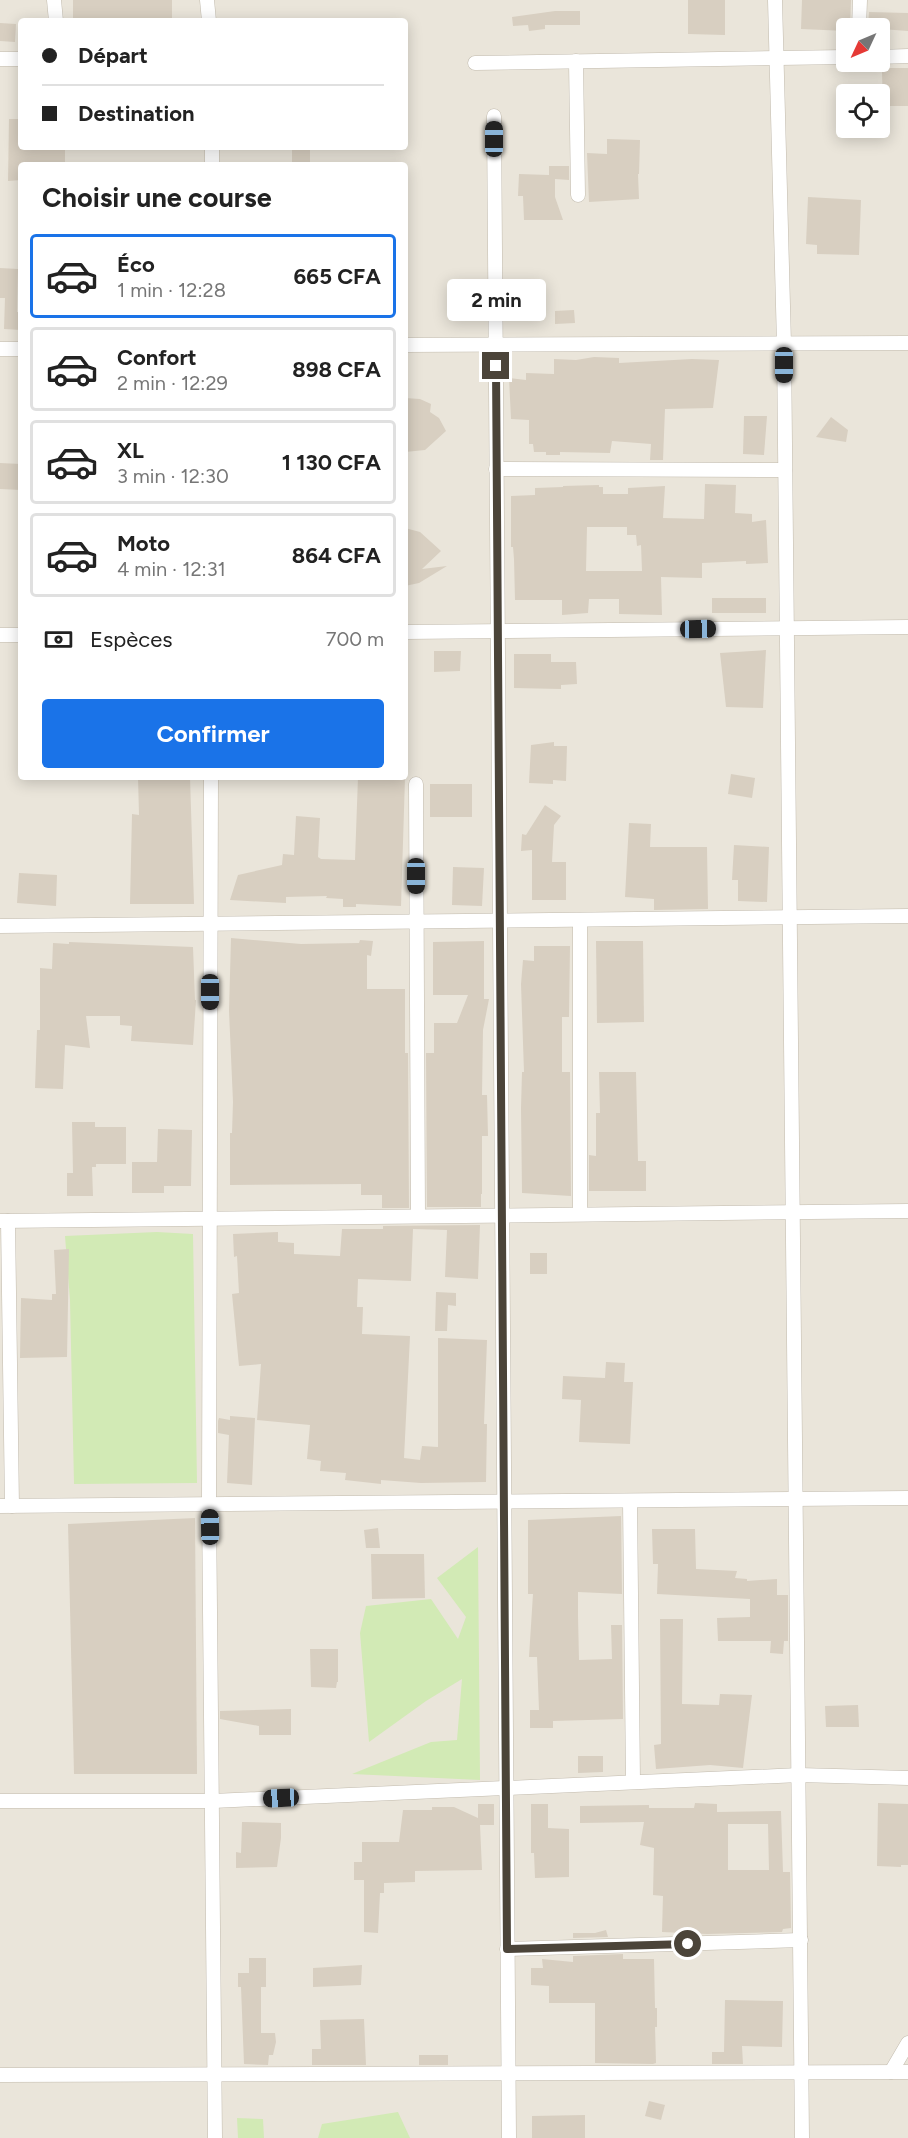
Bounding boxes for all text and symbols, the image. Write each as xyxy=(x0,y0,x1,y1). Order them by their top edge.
north arrow xyxy=(836,18,890,72)
map controls xyxy=(836,18,890,138)
text: Départ xyxy=(78,42,148,69)
button: locate xyxy=(836,84,890,138)
text: Destination xyxy=(78,100,195,127)
car xyxy=(485,121,503,157)
text: Choisir une course xyxy=(42,181,272,214)
icon: car xyxy=(45,249,99,303)
text: Éco xyxy=(117,251,155,278)
text: 665 CFA xyxy=(294,263,381,290)
text: 1 min · 12:28 xyxy=(117,278,226,302)
callout: 2 min xyxy=(446,279,546,321)
text: 2 min xyxy=(471,288,522,312)
icon: car xyxy=(45,342,99,396)
text: Confort xyxy=(117,344,197,371)
car xyxy=(775,347,793,383)
route end xyxy=(482,352,509,379)
text: 898 CFA xyxy=(292,356,381,383)
text: 2 min · 12:29 xyxy=(117,371,228,395)
icon: car xyxy=(45,435,99,489)
text: XL xyxy=(117,437,144,464)
text: 1 130 CFA xyxy=(282,449,381,476)
text: 3 min · 12:30 xyxy=(117,464,229,488)
icon: car xyxy=(45,528,99,582)
text: Moto xyxy=(117,530,170,557)
text: 864 CFA xyxy=(292,542,381,569)
text: 4 min · 12:31 xyxy=(117,557,226,581)
car xyxy=(680,620,716,638)
icon: cash xyxy=(42,623,75,656)
text: Espèces xyxy=(90,626,172,653)
text: 700 m xyxy=(326,627,384,651)
button: Confirmer xyxy=(42,699,384,768)
car xyxy=(407,858,425,894)
car xyxy=(201,974,219,1010)
car xyxy=(201,1509,219,1545)
car xyxy=(263,1788,299,1808)
route start xyxy=(674,1930,701,1957)

